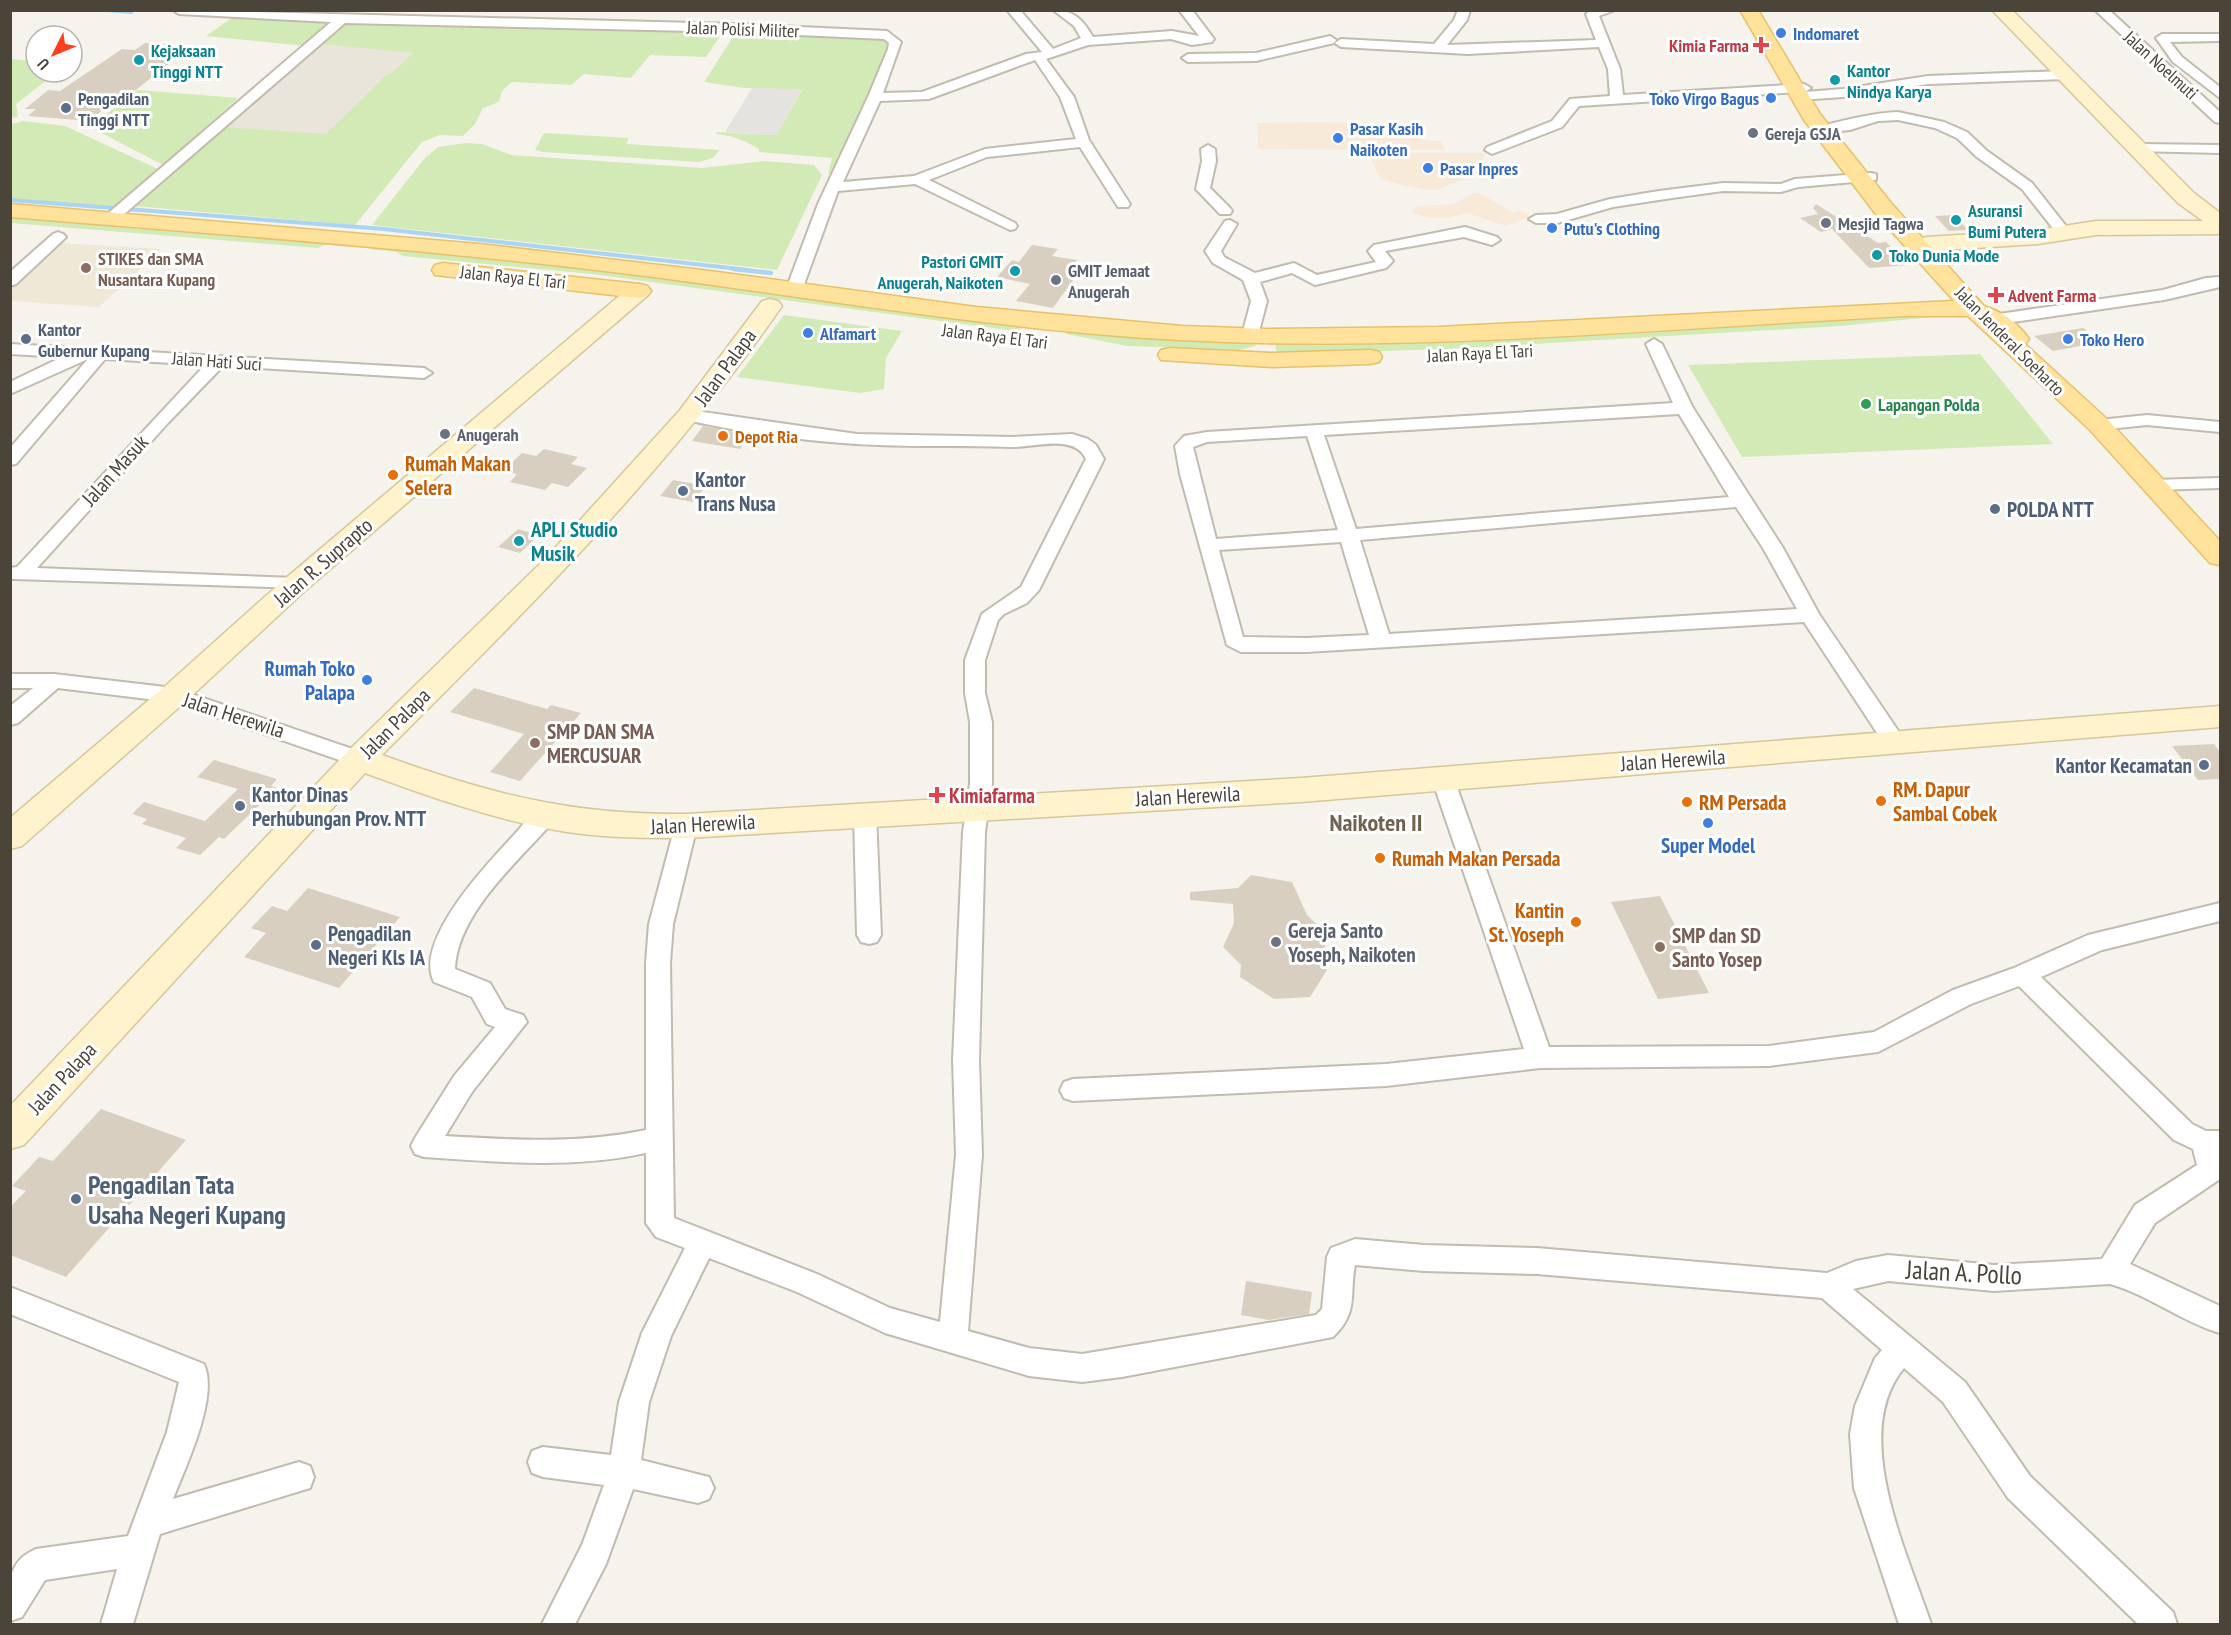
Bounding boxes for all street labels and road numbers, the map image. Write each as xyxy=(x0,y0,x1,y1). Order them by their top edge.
street label: Jalan Polisi Militer xyxy=(685,16,800,42)
street label: Jalan Noelmuti xyxy=(2118,25,2203,104)
street label: Jalan Raya El Tari xyxy=(458,260,567,294)
street label: Jalan Jenderal Soeharto xyxy=(1950,281,2070,401)
street label: Jalan Raya El Tari xyxy=(940,318,1049,354)
street label: Jalan Palapa xyxy=(687,323,762,412)
street label: Jalan Raya El Tari xyxy=(1425,339,1534,367)
street label: Jalan Hati Suci xyxy=(170,346,263,376)
street label: Jalan Masuk xyxy=(75,429,154,512)
street label: Jalan R. Suprapto xyxy=(267,512,378,613)
street label: Jalan Palapa xyxy=(353,682,436,765)
street label: Jalan Herewila xyxy=(179,686,288,744)
street label: Jalan Herewila xyxy=(1619,743,1726,777)
street label: Jalan Herewila xyxy=(1134,780,1241,812)
street label: Jalan Herewila xyxy=(649,808,756,840)
street label: Jalan Palapa xyxy=(21,1036,102,1120)
street label: Jalan A. Pollo xyxy=(1904,1252,2023,1292)

